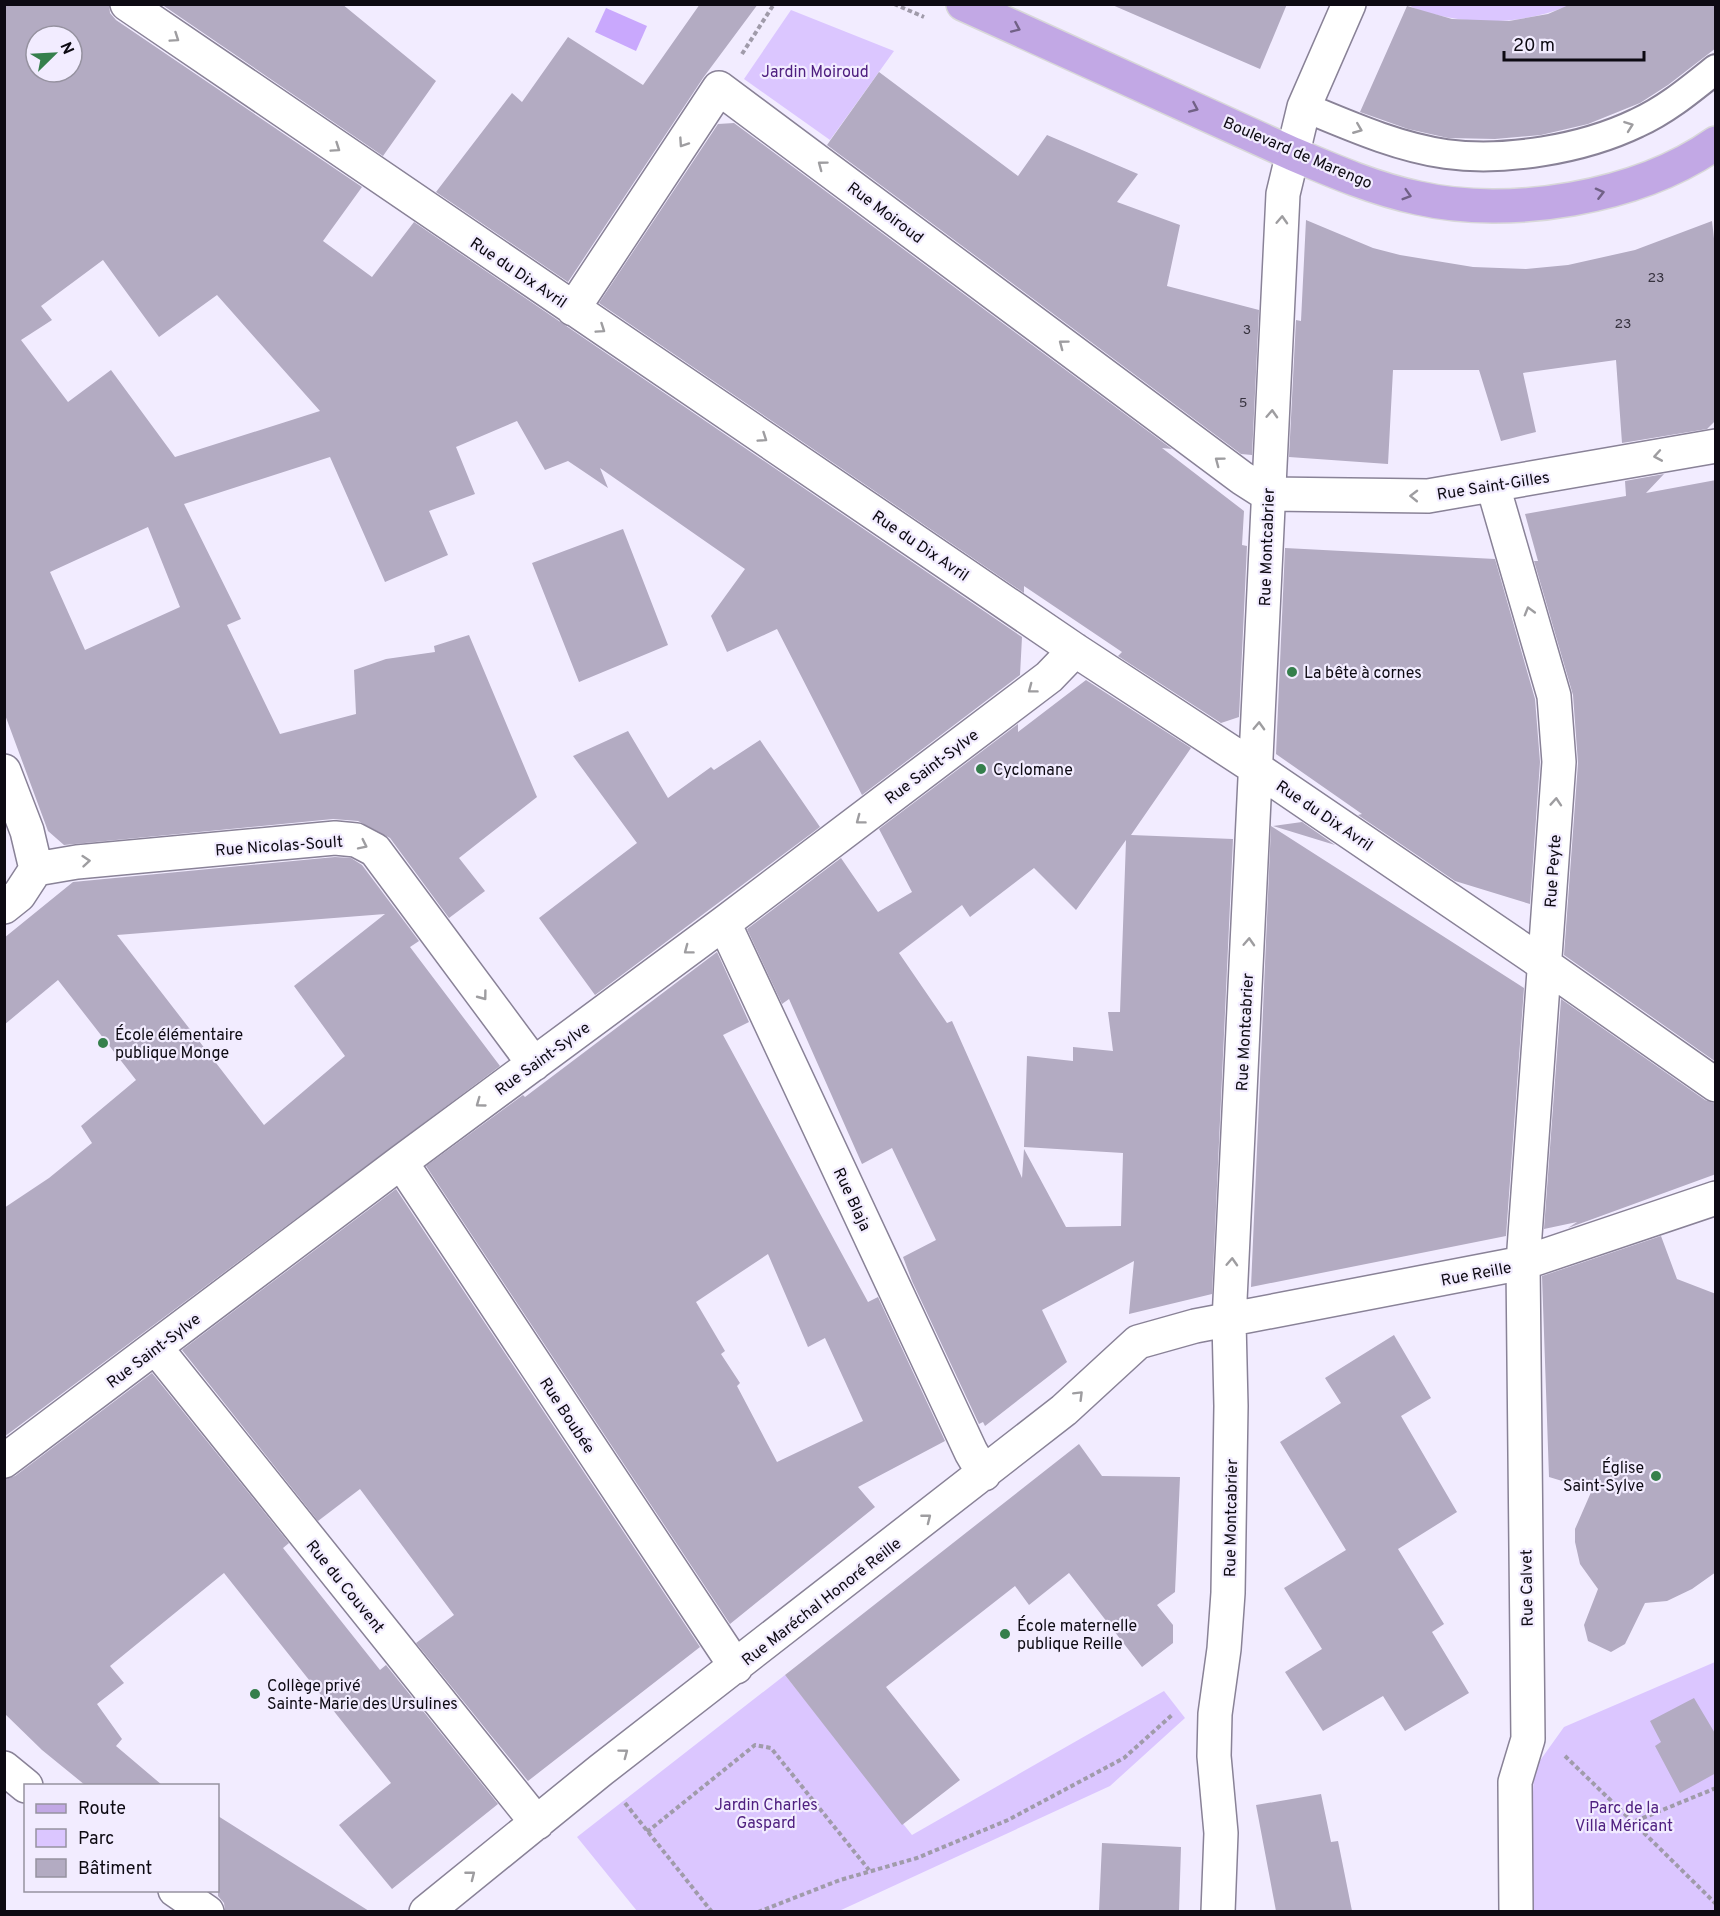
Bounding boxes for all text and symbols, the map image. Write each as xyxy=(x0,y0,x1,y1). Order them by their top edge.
one-way arrow xyxy=(1010,21,1021,33)
north arrow xyxy=(24,24,84,84)
scale bar xyxy=(1504,24,1644,62)
one-way arrow xyxy=(169,30,179,42)
text: 20 m xyxy=(1513,35,1555,58)
text: N xyxy=(54,39,77,58)
park label: Jardin Moiroud xyxy=(761,63,869,83)
one-way arrow xyxy=(1188,101,1199,113)
street label: Boulevard de Marengo xyxy=(1220,113,1375,194)
one-way arrow xyxy=(1623,121,1634,133)
one-way arrow xyxy=(1352,122,1363,134)
one-way arrow xyxy=(679,136,690,147)
one-way arrow xyxy=(330,140,340,152)
one-way arrow xyxy=(818,161,829,172)
street label: Rue Moiroud xyxy=(843,178,927,249)
one-way arrow xyxy=(1595,187,1605,200)
one-way arrow xyxy=(1401,188,1412,200)
one-way arrow xyxy=(1276,215,1289,224)
street label: Rue du Dix Avril xyxy=(466,234,570,313)
house number: 23 xyxy=(1648,270,1665,287)
house number: 23 xyxy=(1615,316,1632,333)
one-way arrow xyxy=(595,321,606,332)
house number: 3 xyxy=(1243,322,1251,339)
one-way arrow xyxy=(1058,341,1069,352)
house number: 5 xyxy=(1239,395,1247,412)
one-way arrow xyxy=(1265,410,1278,419)
one-way arrow xyxy=(756,431,767,442)
one-way arrow xyxy=(1653,449,1663,462)
one-way arrow xyxy=(1215,457,1226,468)
street label: Rue Saint-Gilles xyxy=(1436,468,1551,506)
street label: Rue Montcabrier xyxy=(1256,488,1280,607)
one-way arrow xyxy=(1410,489,1419,502)
street label: Rue du Dix Avril xyxy=(868,507,972,586)
one-way arrow xyxy=(1524,606,1536,617)
place label: La bête à cornes xyxy=(1304,664,1422,684)
marker: La bête à cornes xyxy=(1285,665,1299,679)
one-way arrow xyxy=(1028,682,1039,693)
one-way arrow xyxy=(1252,721,1265,730)
street label: Rue Saint-Sylve xyxy=(881,726,983,809)
place label: Cyclomane xyxy=(993,761,1073,781)
marker: Cyclomane xyxy=(974,762,988,776)
street label: Rue du Dix Avril xyxy=(1272,777,1376,856)
one-way arrow xyxy=(1550,797,1563,806)
one-way arrow xyxy=(856,812,867,823)
street label: Rue Nicolas-Soult xyxy=(215,833,344,861)
street label: Rue Peyte xyxy=(1541,834,1567,908)
one-way arrow xyxy=(357,837,368,849)
one-way arrow xyxy=(82,855,91,868)
one-way arrow xyxy=(1242,937,1255,946)
one-way arrow xyxy=(683,943,694,954)
street label: Rue Montcabrier xyxy=(1233,972,1259,1092)
one-way arrow xyxy=(476,990,487,1001)
street label: Rue Saint-Sylve xyxy=(492,1018,595,1101)
place label: École élémentaire publique Monge xyxy=(115,1024,243,1064)
marker: École élémentaire publique Monge xyxy=(96,1036,110,1050)
one-way arrow xyxy=(476,1096,487,1107)
street label: Rue Blaja xyxy=(828,1165,875,1235)
one-way arrow xyxy=(1226,1258,1239,1267)
street label: Rue Reille xyxy=(1439,1258,1513,1292)
street label: Rue Saint-Sylve xyxy=(103,1310,205,1393)
street label: Rue Boubée xyxy=(534,1374,598,1458)
one-way arrow xyxy=(1071,1392,1082,1403)
place label: Église Saint-Sylve xyxy=(1563,1457,1644,1497)
street label: Rue Montcabrier xyxy=(1221,1459,1243,1577)
marker: Église Saint-Sylve xyxy=(1649,1469,1663,1483)
one-way arrow xyxy=(920,1514,931,1525)
street label: Rue Maréchal Honoré Reille xyxy=(739,1534,906,1671)
street label: Rue du Couvent xyxy=(301,1537,388,1638)
street label: Rue Calvet xyxy=(1517,1549,1539,1627)
place label: École maternelle publique Reille xyxy=(1017,1615,1137,1655)
marker: École maternelle publique Reille xyxy=(998,1627,1012,1641)
place label: Collège privé Sainte-Marie des Ursulines xyxy=(267,1677,458,1715)
marker: Collège privé Sainte-Marie des Ursulines xyxy=(248,1687,262,1701)
one-way arrow xyxy=(617,1750,628,1761)
legend xyxy=(24,1784,219,1892)
park label: Jardin Charles Gaspard xyxy=(714,1796,818,1834)
text: Route xyxy=(78,1798,126,1821)
park label: Parc de la Villa Méricant xyxy=(1575,1799,1673,1837)
text: Parc xyxy=(78,1828,114,1851)
text: Bâtiment xyxy=(78,1858,152,1881)
one-way arrow xyxy=(465,1872,476,1883)

